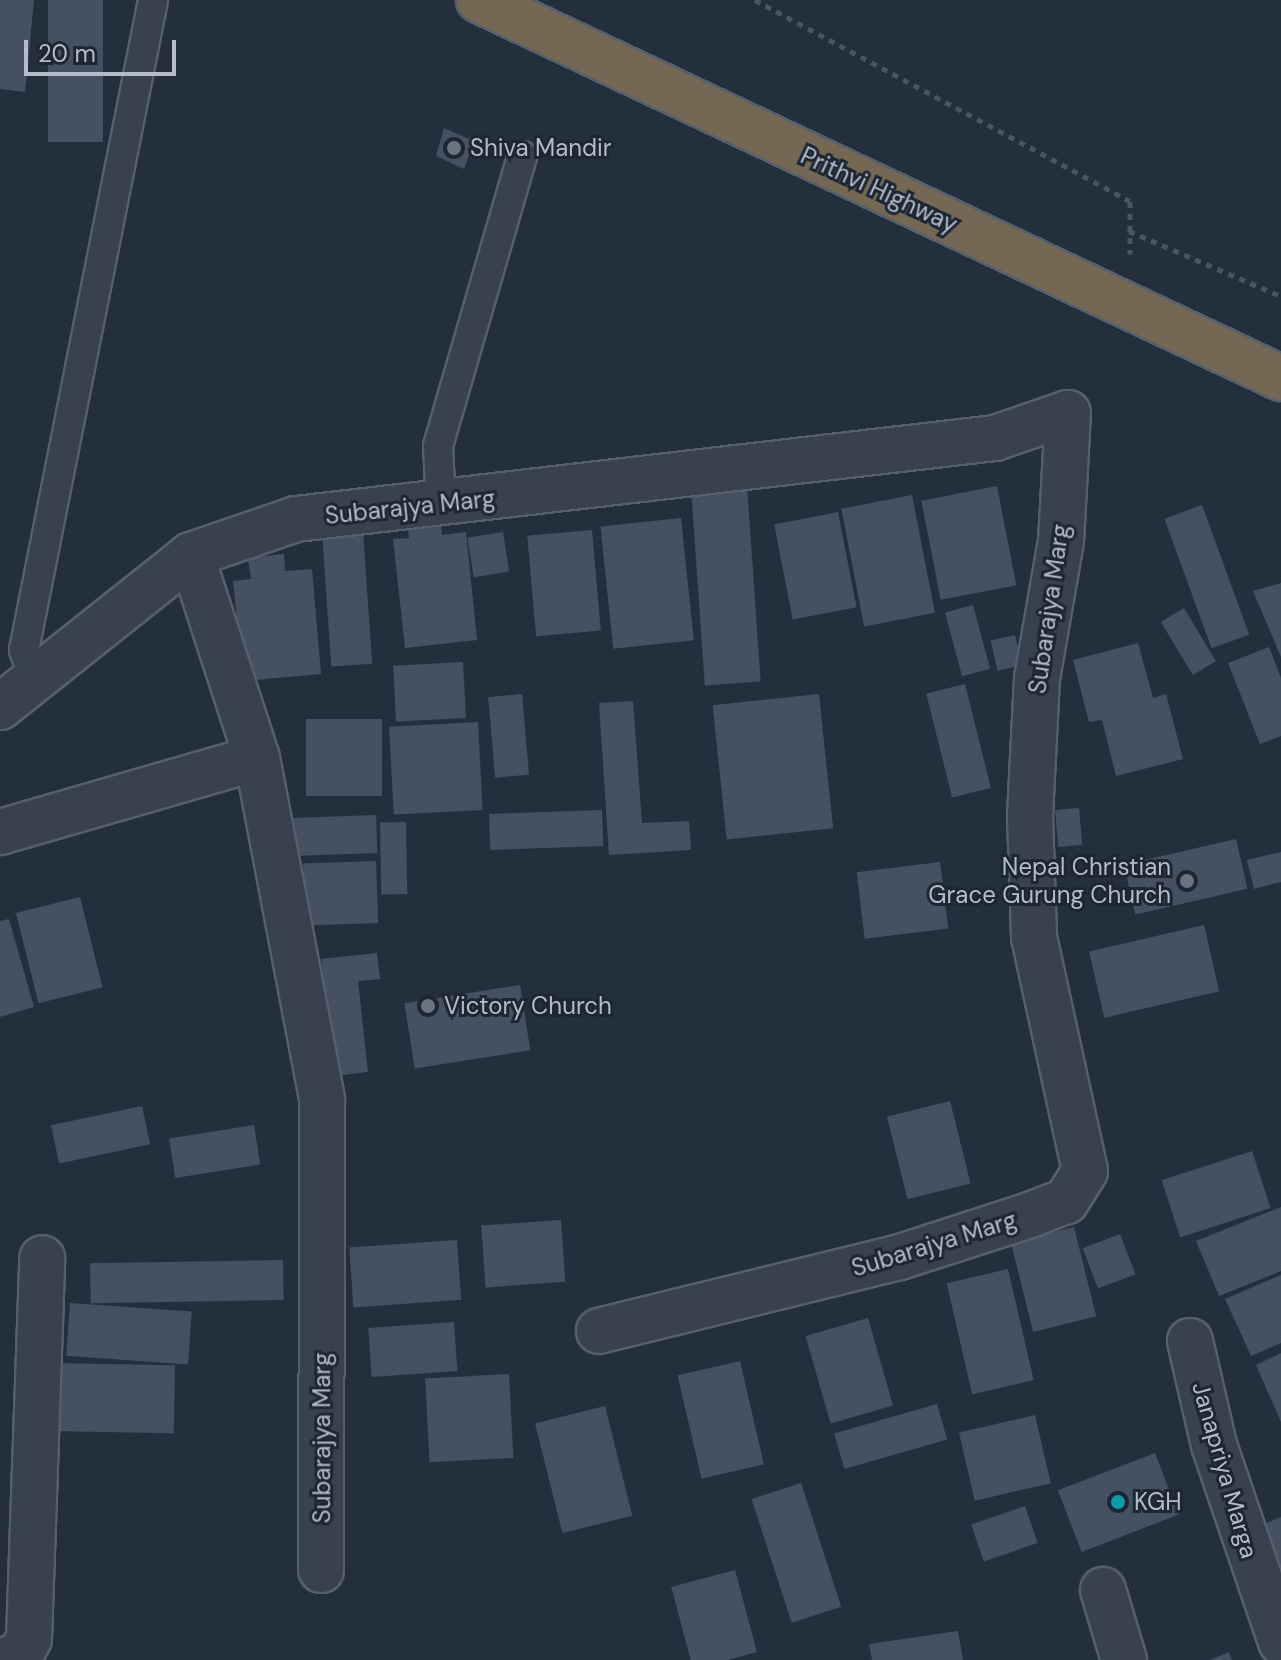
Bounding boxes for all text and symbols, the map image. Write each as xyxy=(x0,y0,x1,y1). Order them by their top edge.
scale bar xyxy=(28,24,180,74)
text: 20 m xyxy=(38,38,96,69)
place label: Shiva Mandir xyxy=(470,134,612,162)
marker: Shiva Mandir xyxy=(445,139,463,157)
street label: Prithvi Highway xyxy=(796,141,962,239)
street label: Subarajya Marg xyxy=(324,484,496,530)
street label: Subarajya Marg xyxy=(1023,522,1075,696)
place label: Nepal Christian Grace Gurung Church xyxy=(928,853,1171,909)
marker: Nepal Christian Grace Gurung Church xyxy=(1178,872,1196,890)
place label: Victory Church xyxy=(444,992,612,1020)
marker: Victory Church xyxy=(419,997,437,1015)
street label: Subarajya Marg xyxy=(848,1205,1020,1283)
street label: Subarajya Marg xyxy=(308,1353,336,1523)
street label: Janapriya Marga xyxy=(1186,1379,1264,1561)
place label: KGH xyxy=(1134,1488,1182,1516)
marker: KGH xyxy=(1109,1493,1127,1511)

